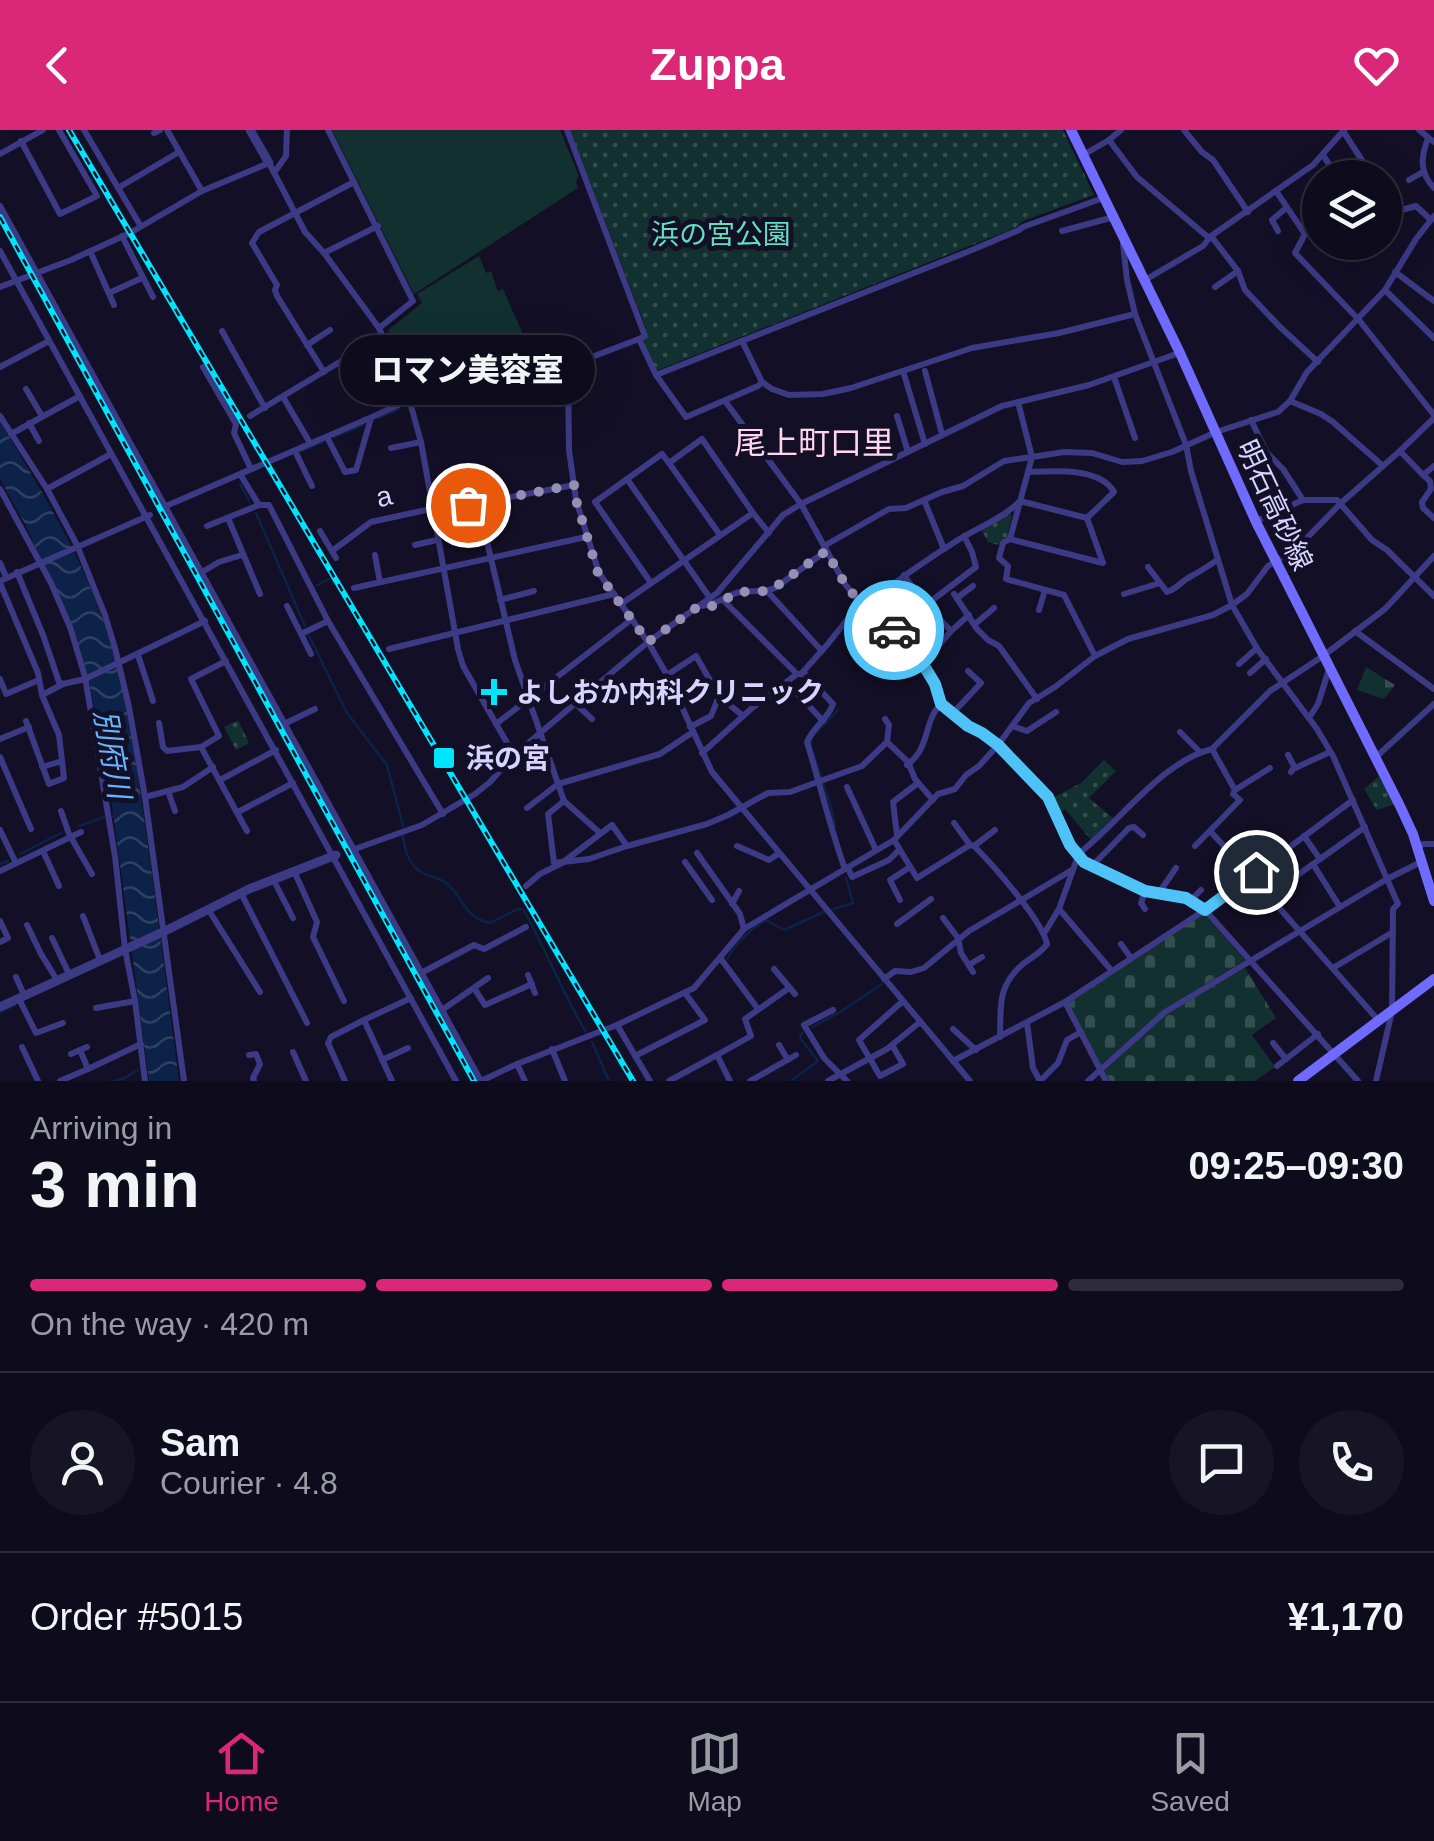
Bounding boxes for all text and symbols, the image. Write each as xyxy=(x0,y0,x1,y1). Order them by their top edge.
icon: back xyxy=(30,38,85,93)
icon: heart xyxy=(1349,38,1404,93)
text: Zuppa xyxy=(650,39,784,90)
map controls xyxy=(1302,160,1402,260)
button: layers xyxy=(1302,160,1402,260)
park label: 浜の宮公園 xyxy=(651,219,791,250)
callout: ロマン美容室 xyxy=(340,335,596,405)
text: ロマン美容室 xyxy=(371,352,564,388)
district label: 尾上町口里 xyxy=(734,425,894,461)
street label: 明石高砂線 xyxy=(1231,435,1318,575)
pin xyxy=(426,463,511,548)
icon: bag xyxy=(441,478,496,533)
street label: a xyxy=(373,479,396,513)
courier xyxy=(844,580,944,680)
icon: car xyxy=(867,603,922,658)
place label: よしおか内科クリニック xyxy=(516,677,824,708)
marker: よしおか内科クリニック xyxy=(481,679,507,705)
water label: 別府川 xyxy=(88,707,137,804)
place label: 浜の宮 xyxy=(466,743,550,774)
marker: 浜の宮 xyxy=(431,745,457,771)
pin xyxy=(1214,830,1299,915)
icon: home xyxy=(1229,845,1284,900)
text: Arriving in xyxy=(30,1110,172,1146)
text: 09:25–09:30 xyxy=(1188,1145,1404,1187)
text: 3 min xyxy=(30,1148,200,1221)
text: On the way · 420 m xyxy=(30,1306,309,1342)
button: person xyxy=(30,1410,135,1515)
button: chat xyxy=(1169,1410,1274,1515)
button: phone xyxy=(1299,1410,1404,1515)
text: Sam xyxy=(160,1422,240,1464)
text: Courier · 4.8 xyxy=(160,1465,338,1501)
text: Order #5015 xyxy=(30,1596,243,1638)
text: ¥1,170 xyxy=(1288,1596,1404,1638)
tab: Home xyxy=(204,1726,279,1818)
tab: Map xyxy=(687,1726,742,1818)
tab: Saved xyxy=(1150,1726,1230,1818)

